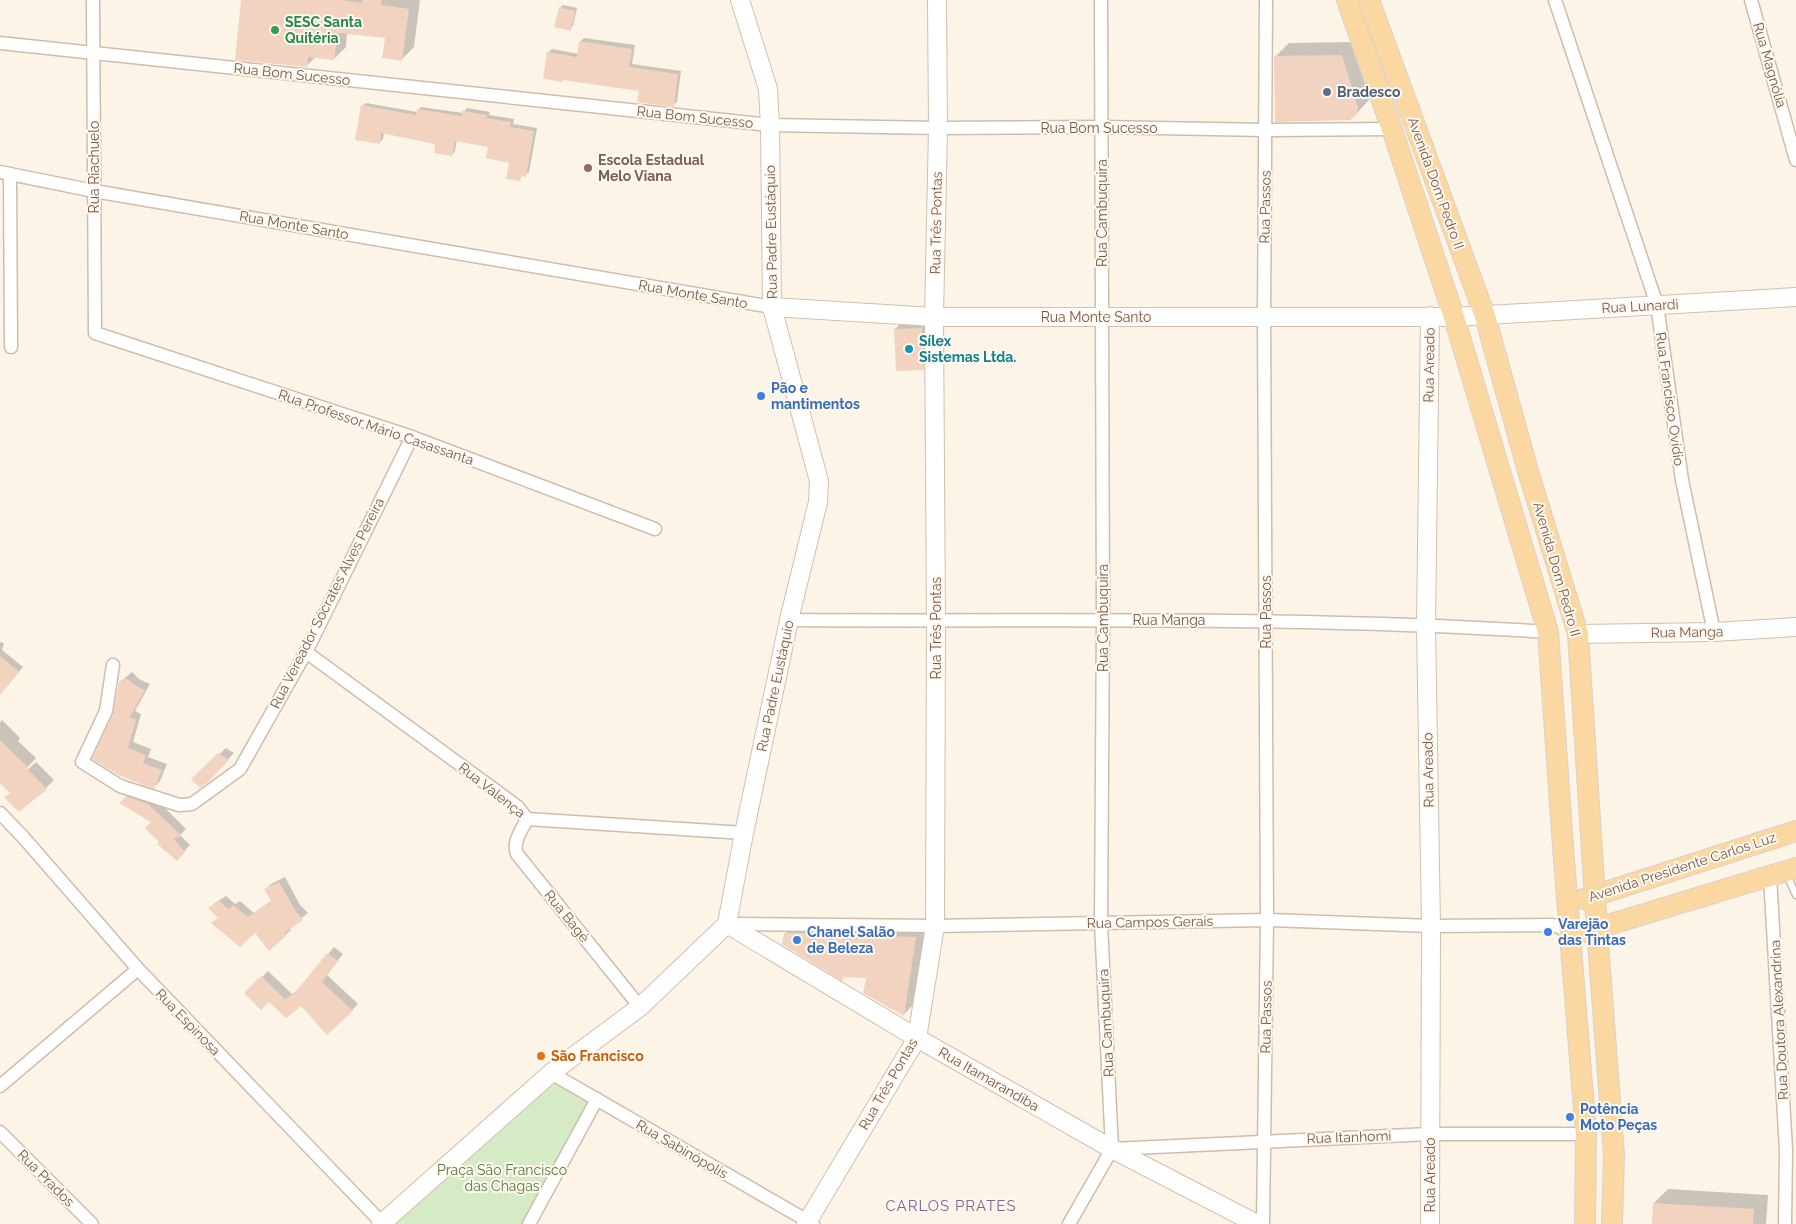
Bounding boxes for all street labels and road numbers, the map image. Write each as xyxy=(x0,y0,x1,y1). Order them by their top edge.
street label: Rua Magnólia xyxy=(1750,20,1790,110)
street label: Rua Bom Sucesso xyxy=(233,60,351,88)
street label: Rua Bom Sucesso xyxy=(636,103,754,131)
street label: Avenida Dom Pedro II xyxy=(1405,115,1467,251)
street label: Rua Bom Sucesso xyxy=(1040,120,1158,136)
street label: Rua Riachuelo xyxy=(86,121,102,213)
street label: Rua Cambuquira xyxy=(1094,159,1110,267)
street label: Rua Padre Eustáquio xyxy=(762,165,780,299)
street label: Rua Passos xyxy=(1256,170,1274,244)
street label: Rua Três Pontas xyxy=(927,171,945,275)
street label: Rua Monte Santo xyxy=(238,208,350,242)
street label: Rua Monte Santo xyxy=(637,277,749,311)
street label: Rua Lunardi xyxy=(1601,296,1679,316)
street label: Rua Monte Santo xyxy=(1041,309,1151,325)
street label: Rua Areado xyxy=(1420,327,1438,403)
street label: Rua Francisco Ovídio xyxy=(1653,331,1687,467)
street label: Rua Professor Mário Casassanta xyxy=(276,386,476,468)
street label: Rua Vereador Sócrates Alves Pereira xyxy=(267,495,387,711)
street label: Avenida Dom Pedro II xyxy=(1530,500,1584,638)
street label: Rua Cambuquira xyxy=(1095,564,1111,672)
street label: Rua Passos xyxy=(1258,575,1274,649)
street label: Rua Três Pontas xyxy=(928,576,944,679)
street label: Rua Manga xyxy=(1133,612,1205,628)
street label: Rua Padre Eustáquio xyxy=(753,619,797,753)
street label: Rua Manga xyxy=(1650,623,1724,641)
street label: Rua Areado xyxy=(1419,732,1437,808)
street label: Rua Valença xyxy=(456,759,528,821)
street label: Avenida Presidente Carlos Luz xyxy=(1586,829,1778,905)
street label: Rua Bagé xyxy=(541,887,593,945)
street label: Rua Campos Gerais xyxy=(1087,913,1214,931)
street label: Rua Doutora Alexandrina xyxy=(1767,940,1791,1100)
street label: Rua Cambuquira xyxy=(1095,969,1117,1077)
street label: Rua Passos xyxy=(1257,980,1275,1054)
street label: Rua Espinosa xyxy=(152,985,224,1059)
street label: Rua Três Pontas xyxy=(855,1035,921,1132)
street label: Rua Itamarandiba xyxy=(936,1044,1042,1114)
street label: Rua Sabinópolis xyxy=(633,1116,731,1182)
street label: Rua Itanhomi xyxy=(1306,1128,1392,1146)
street label: Rua Areado xyxy=(1422,1137,1438,1213)
street label: Rua Prados xyxy=(14,1146,78,1210)

